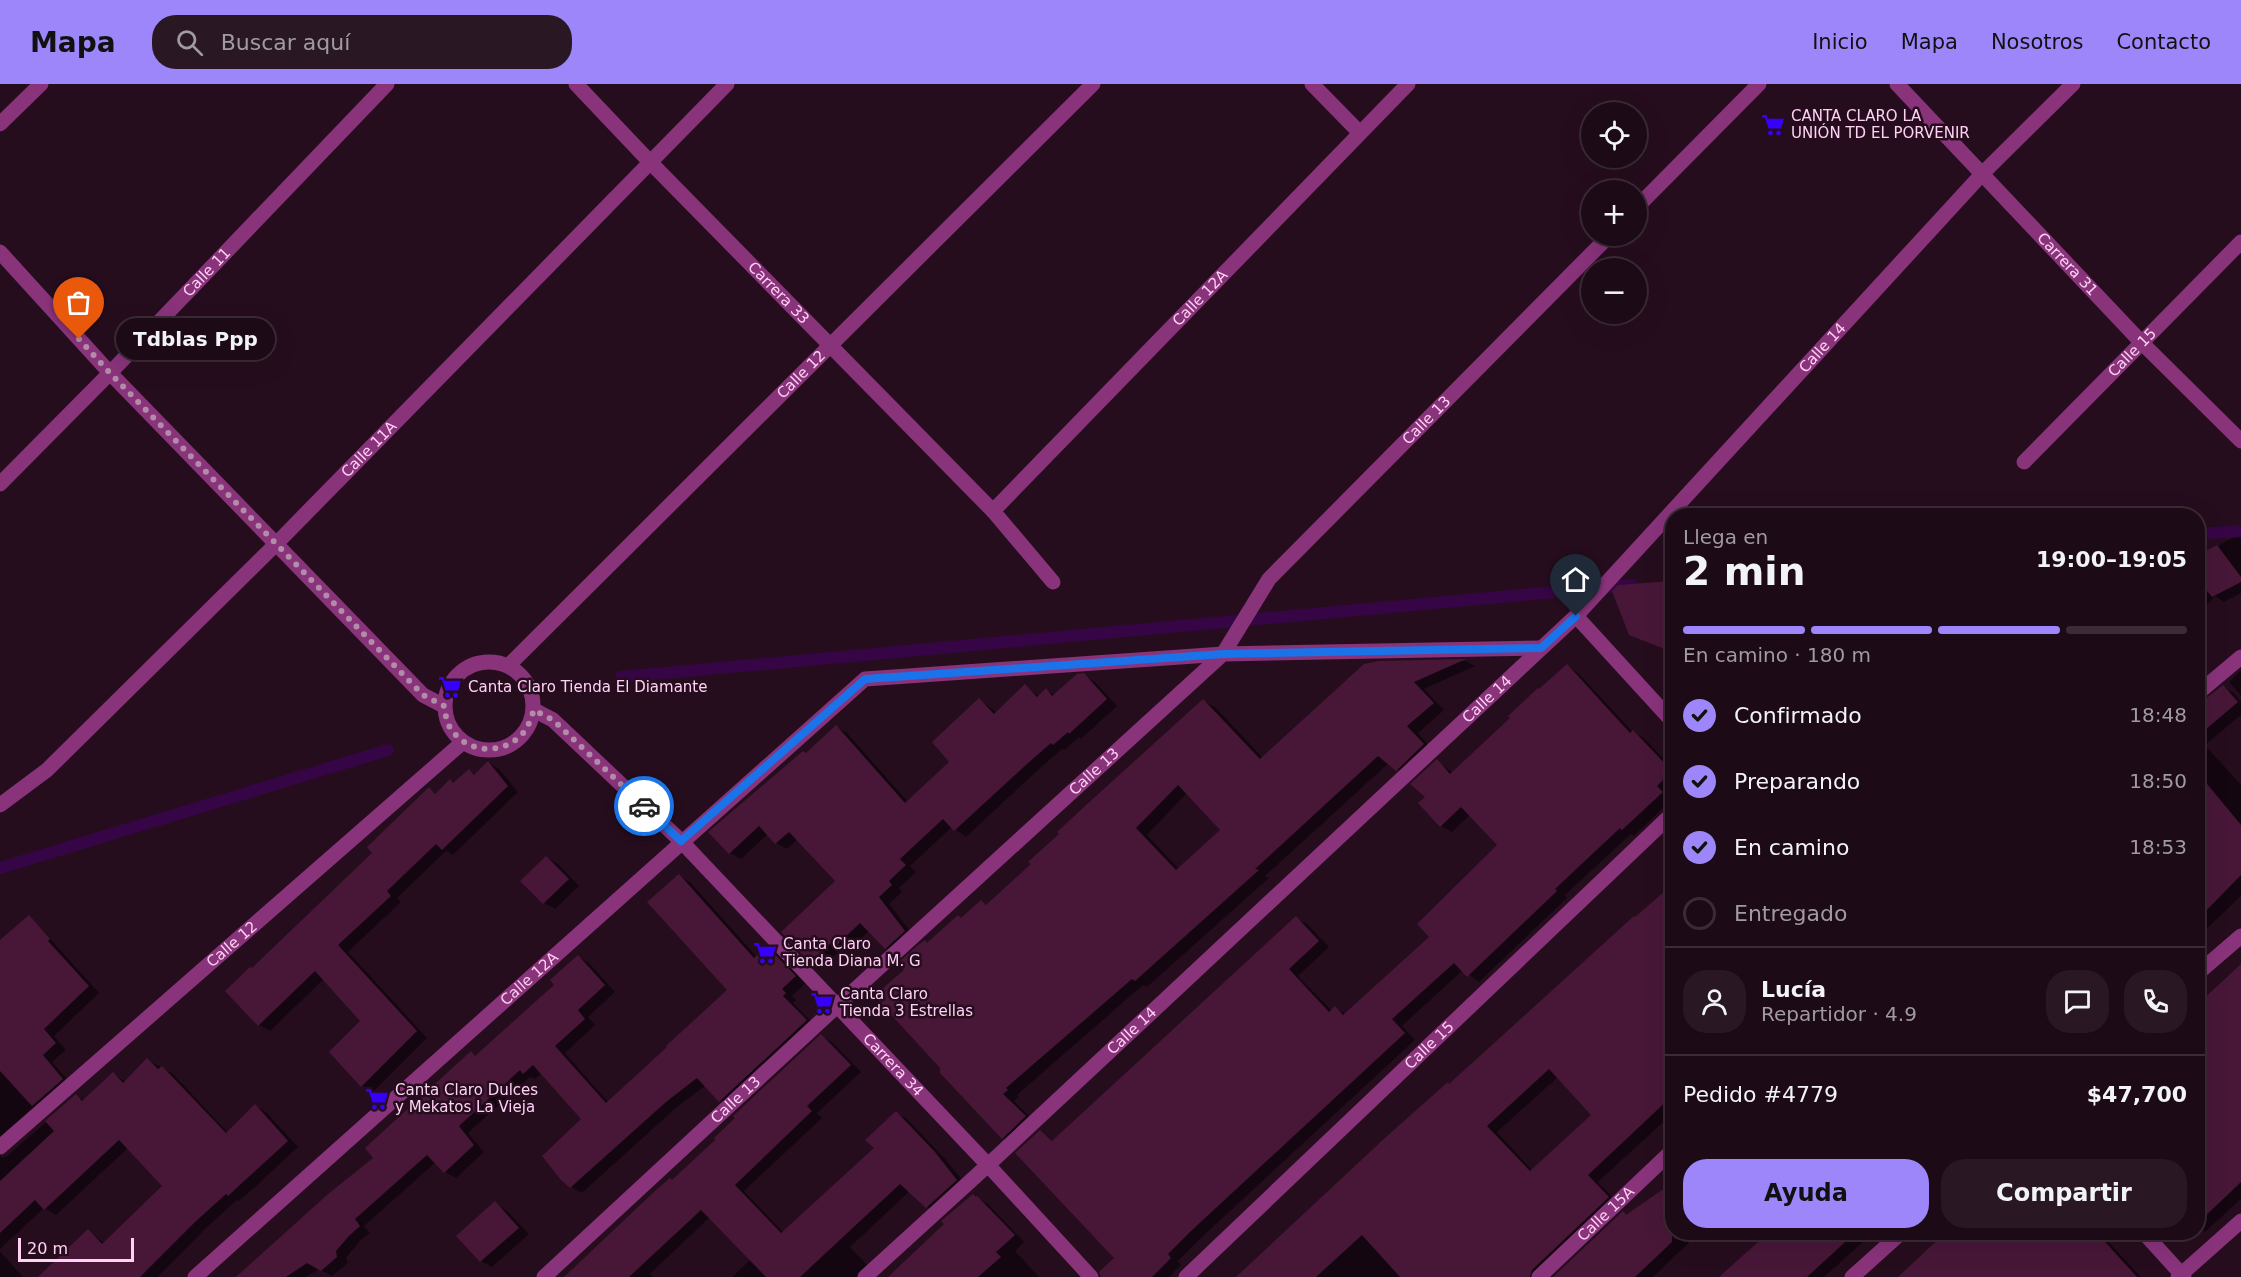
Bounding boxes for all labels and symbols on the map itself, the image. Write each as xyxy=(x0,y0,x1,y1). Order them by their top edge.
place label: CANTA CLARO LA UNIÓN TD EL PORVENIR xyxy=(1791,107,1970,142)
supermarket icon: CANTA CLARO LA UNIÓN TD EL PORVENIR xyxy=(1760,112,1786,138)
street label: Carrera 31 xyxy=(2033,229,2101,299)
street label: Calle 11 xyxy=(179,244,234,300)
street label: Carrera 33 xyxy=(744,258,813,328)
street label: Calle 12A xyxy=(1169,266,1232,330)
pin xyxy=(53,277,104,339)
callout: Tdblas Ppp xyxy=(115,318,274,360)
street label: Calle 14 xyxy=(1795,319,1850,376)
street label: Calle 15 xyxy=(2104,324,2160,380)
street label: Calle 12 xyxy=(773,346,829,402)
street label: Calle 13 xyxy=(1398,392,1454,448)
street label: Calle 11A xyxy=(337,417,401,481)
pin xyxy=(1550,554,1601,616)
street label: Calle 14 xyxy=(1458,672,1515,727)
supermarket icon: Canta Claro Tienda El Diamante xyxy=(437,674,463,700)
place label: Canta Claro Tienda El Diamante xyxy=(468,678,707,696)
street label: Calle 13 xyxy=(1065,744,1123,799)
courier xyxy=(614,776,674,836)
street label: Calle 12 xyxy=(203,917,261,971)
place label: Canta Claro Tienda Diana M. G xyxy=(782,935,921,970)
supermarket icon: Canta Claro Tienda Diana M. G xyxy=(752,940,778,966)
street label: Calle 12A xyxy=(497,948,562,1009)
place label: Canta Claro Tienda 3 Estrellas xyxy=(839,985,973,1020)
supermarket icon: Canta Claro Tienda 3 Estrellas xyxy=(809,990,835,1016)
street label: Calle 14 xyxy=(1103,1003,1160,1058)
street label: Calle 15 xyxy=(1401,1018,1458,1073)
street label: Carrera 34 xyxy=(859,1030,927,1100)
street label: Calle 13 xyxy=(707,1072,764,1127)
place label: Canta Claro Dulces y Mekatos La Vieja xyxy=(395,1081,538,1116)
supermarket icon: Canta Claro Dulces y Mekatos La Vieja xyxy=(364,1086,390,1112)
street label: Calle 15A xyxy=(1574,1182,1638,1245)
scale bar xyxy=(18,1235,134,1262)

